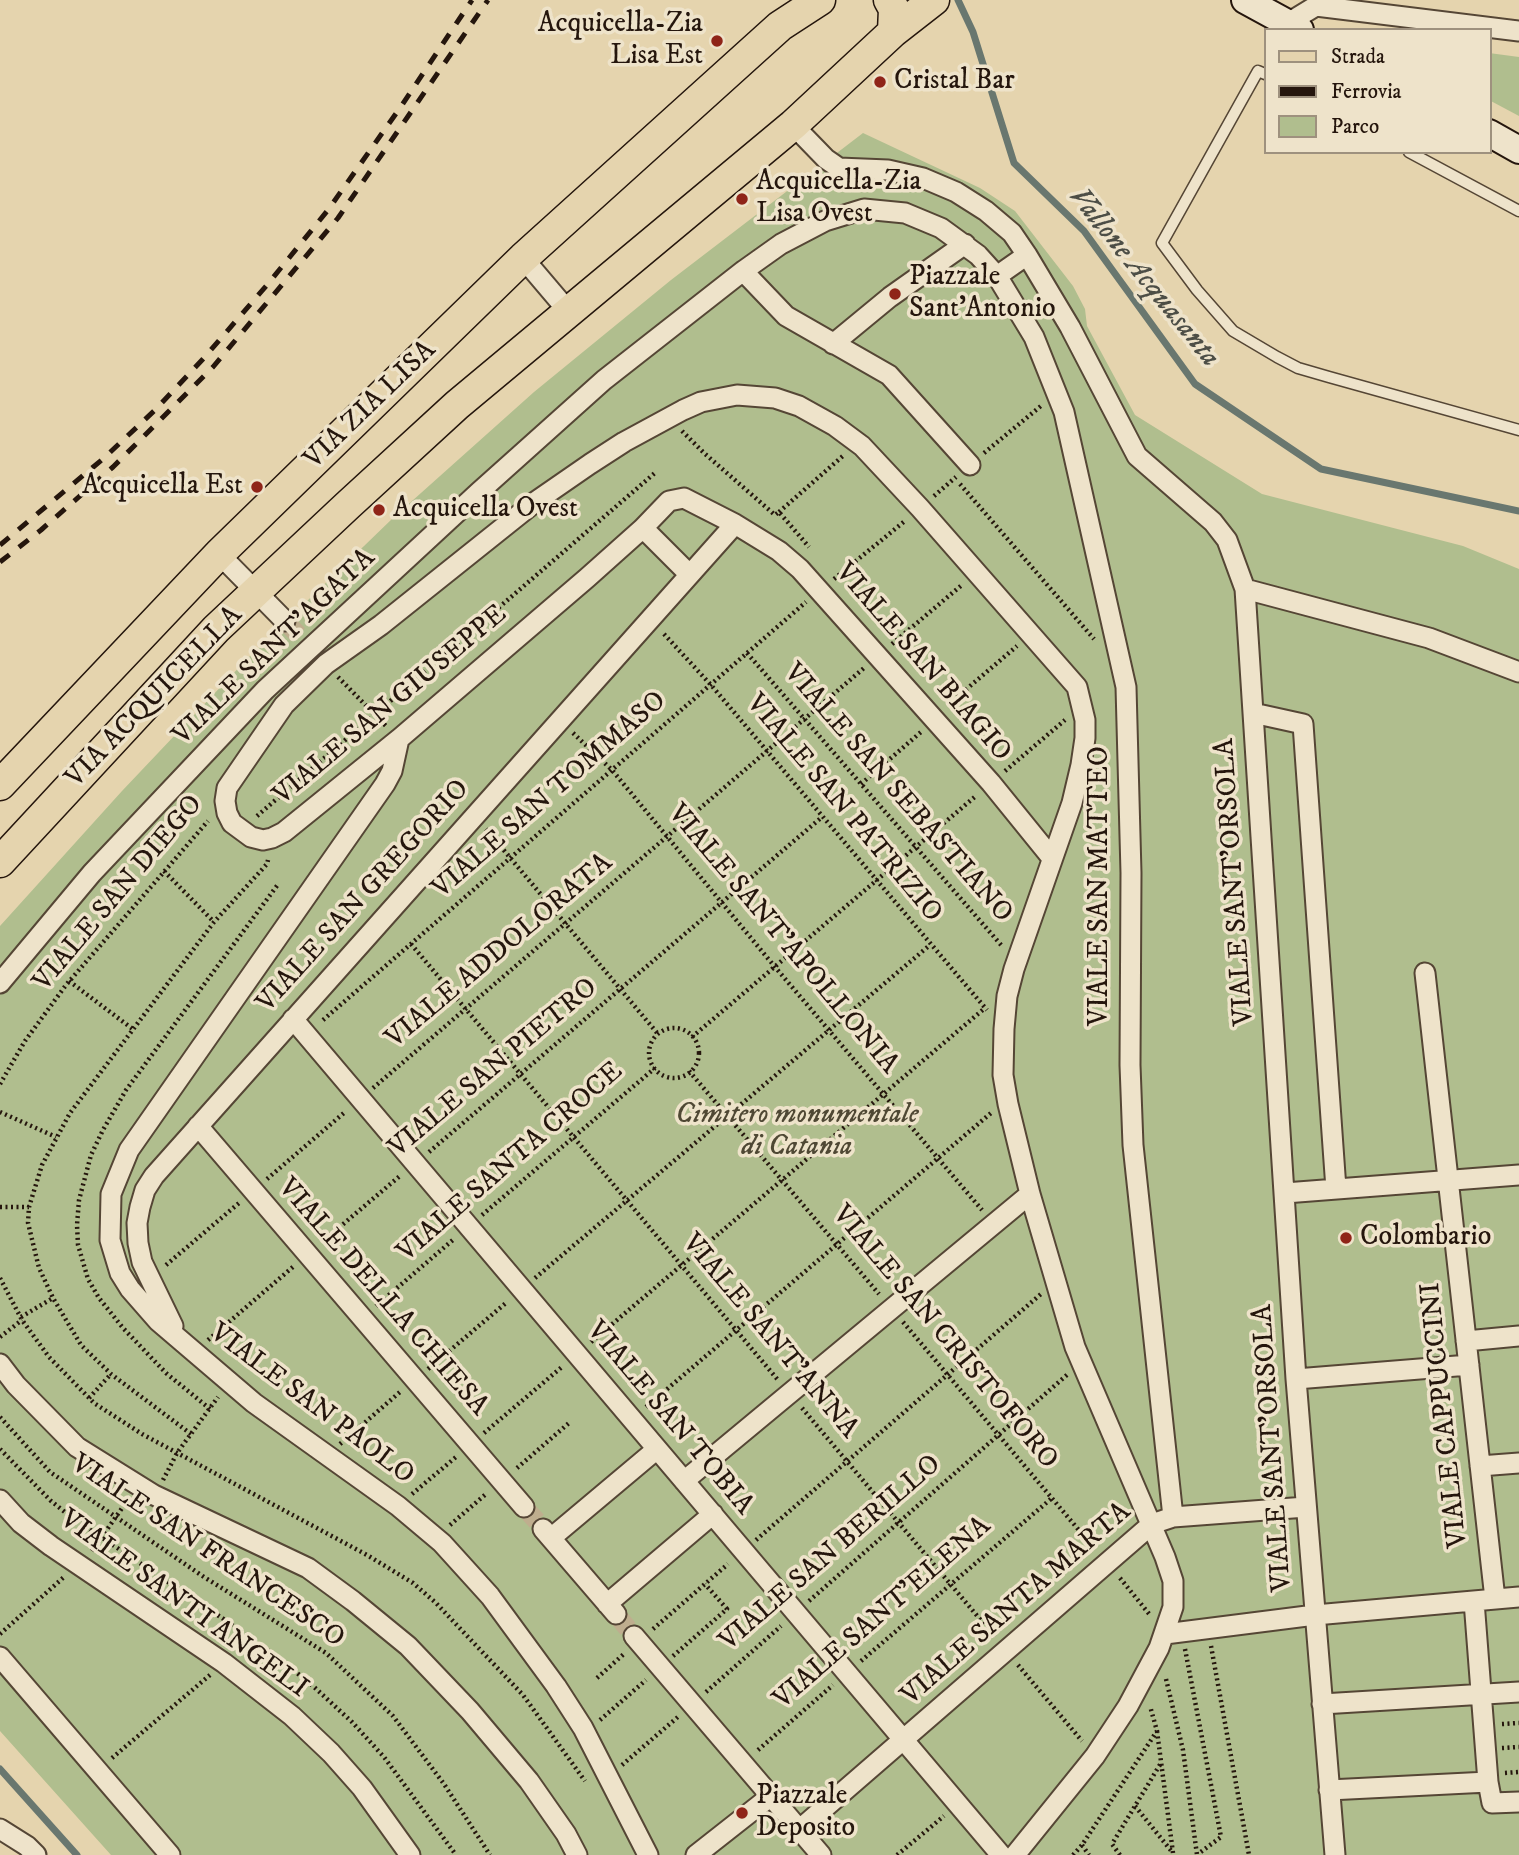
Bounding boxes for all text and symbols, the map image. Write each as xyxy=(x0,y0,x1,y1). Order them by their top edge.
place label: Acquicella-Zia Lisa Est xyxy=(538,8,703,74)
legend xyxy=(1264,28,1491,154)
marker: Acquicella-Zia Lisa Est xyxy=(709,33,725,49)
text: Strada xyxy=(1331,44,1385,70)
place label: Cristal Bar xyxy=(894,65,1015,99)
marker: Cristal Bar xyxy=(872,74,888,90)
text: Ferrovia xyxy=(1331,79,1401,105)
text: Parco xyxy=(1331,114,1379,140)
place label: Acquicella-Zia Lisa Ovest xyxy=(756,166,921,232)
water label: Vallone Acquasanta xyxy=(1059,181,1227,375)
marker: Acquicella-Zia Lisa Ovest xyxy=(734,191,750,207)
place label: Piazzale Sant'Antonio xyxy=(909,261,1056,327)
marker: Piazzale Sant'Antonio xyxy=(887,286,903,302)
street label: VIA ZIA LISA xyxy=(298,335,444,477)
place label: Acquicella Est xyxy=(82,470,243,504)
marker: Acquicella Est xyxy=(249,479,265,495)
place label: Acquicella Ovest xyxy=(393,493,578,527)
marker: Acquicella Ovest xyxy=(371,502,387,518)
street label: VIALE SANT'AGATA xyxy=(167,543,383,753)
street label: VIALE SAN BIAGIO xyxy=(827,557,1017,769)
street label: VIALE SAN GIUSEPPE xyxy=(268,599,514,813)
street label: VIA ACQUICELLA xyxy=(60,600,250,796)
street label: VIALE SAN SEBASTIANO xyxy=(775,658,1019,930)
street label: VIALE SAN TOMMASO xyxy=(426,685,674,907)
street label: VIALE SAN PATRIZIO xyxy=(738,688,948,930)
street label: VIALE SANT'ORSOLA xyxy=(1209,737,1263,1027)
street label: VIALE SAN MATTEO xyxy=(1084,746,1118,1026)
street label: VIALE SAN GREGORIO xyxy=(251,774,477,1020)
street label: VIALE SAN DIEGO xyxy=(27,789,211,999)
street label: VIALE SANT'APOLLONIA xyxy=(659,798,905,1082)
street label: VIALE ADDOLORATA xyxy=(380,847,620,1057)
street label: VIALE SAN PIETRO xyxy=(383,972,605,1166)
street label: VIALE SANTA CROCE xyxy=(391,1056,631,1270)
park label: Cimitero monumentale di Catania xyxy=(676,1099,918,1165)
street label: VIALE DELLA CHIESA xyxy=(270,1172,494,1424)
street label: VIALE SAN CRISTOFORO xyxy=(824,1199,1064,1477)
place label: Colombario xyxy=(1360,1221,1491,1255)
street label: VIALE SANT'ANNA xyxy=(674,1228,864,1446)
marker: Colombario xyxy=(1338,1230,1354,1246)
street label: VIALE CAPPUCCINI xyxy=(1415,1281,1477,1549)
street label: VIALE SANT'ORSOLA xyxy=(1247,1303,1301,1593)
street label: VIALE SAN TOBIA xyxy=(578,1315,760,1523)
street label: VIALE SAN PAOLO xyxy=(202,1317,420,1493)
street label: VIALE SAN FRANCESCO xyxy=(64,1448,350,1656)
street label: VIALE SAN BERILLO xyxy=(713,1449,949,1659)
street label: VIALE SANTA MARTA xyxy=(895,1496,1139,1714)
street label: VIALE SANTI ANGELI xyxy=(52,1504,314,1706)
street label: VIALE SANT'ELENA xyxy=(767,1510,999,1718)
place label: Piazzale Deposito xyxy=(756,1780,855,1846)
marker: Piazzale Deposito xyxy=(734,1805,750,1821)

